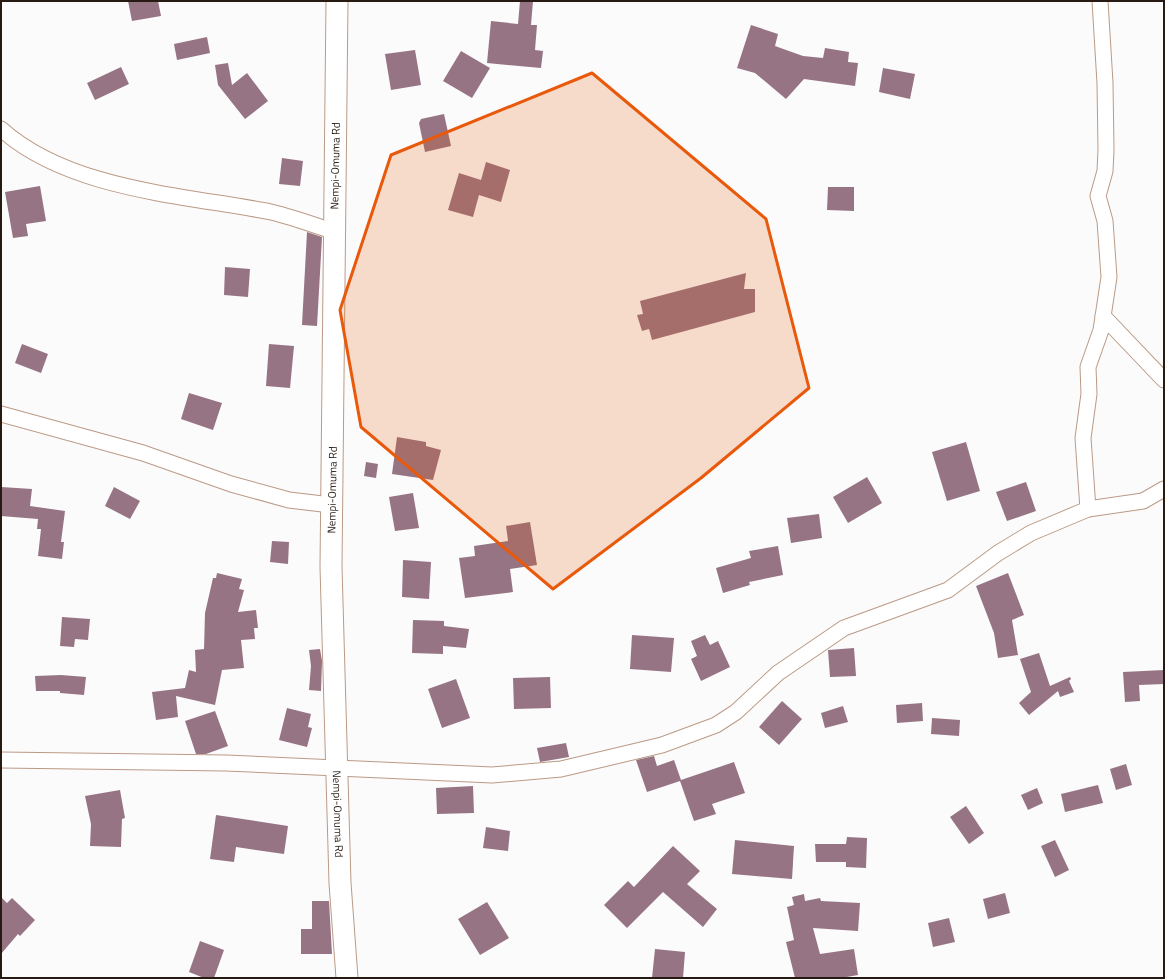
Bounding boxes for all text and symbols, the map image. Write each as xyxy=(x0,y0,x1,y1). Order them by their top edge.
street label: Nempi-Omuma Rd xyxy=(326,122,344,210)
street label: Nempi-Omuma Rd xyxy=(323,446,341,534)
street label: Nempi-Omuma Rd xyxy=(329,770,347,858)

